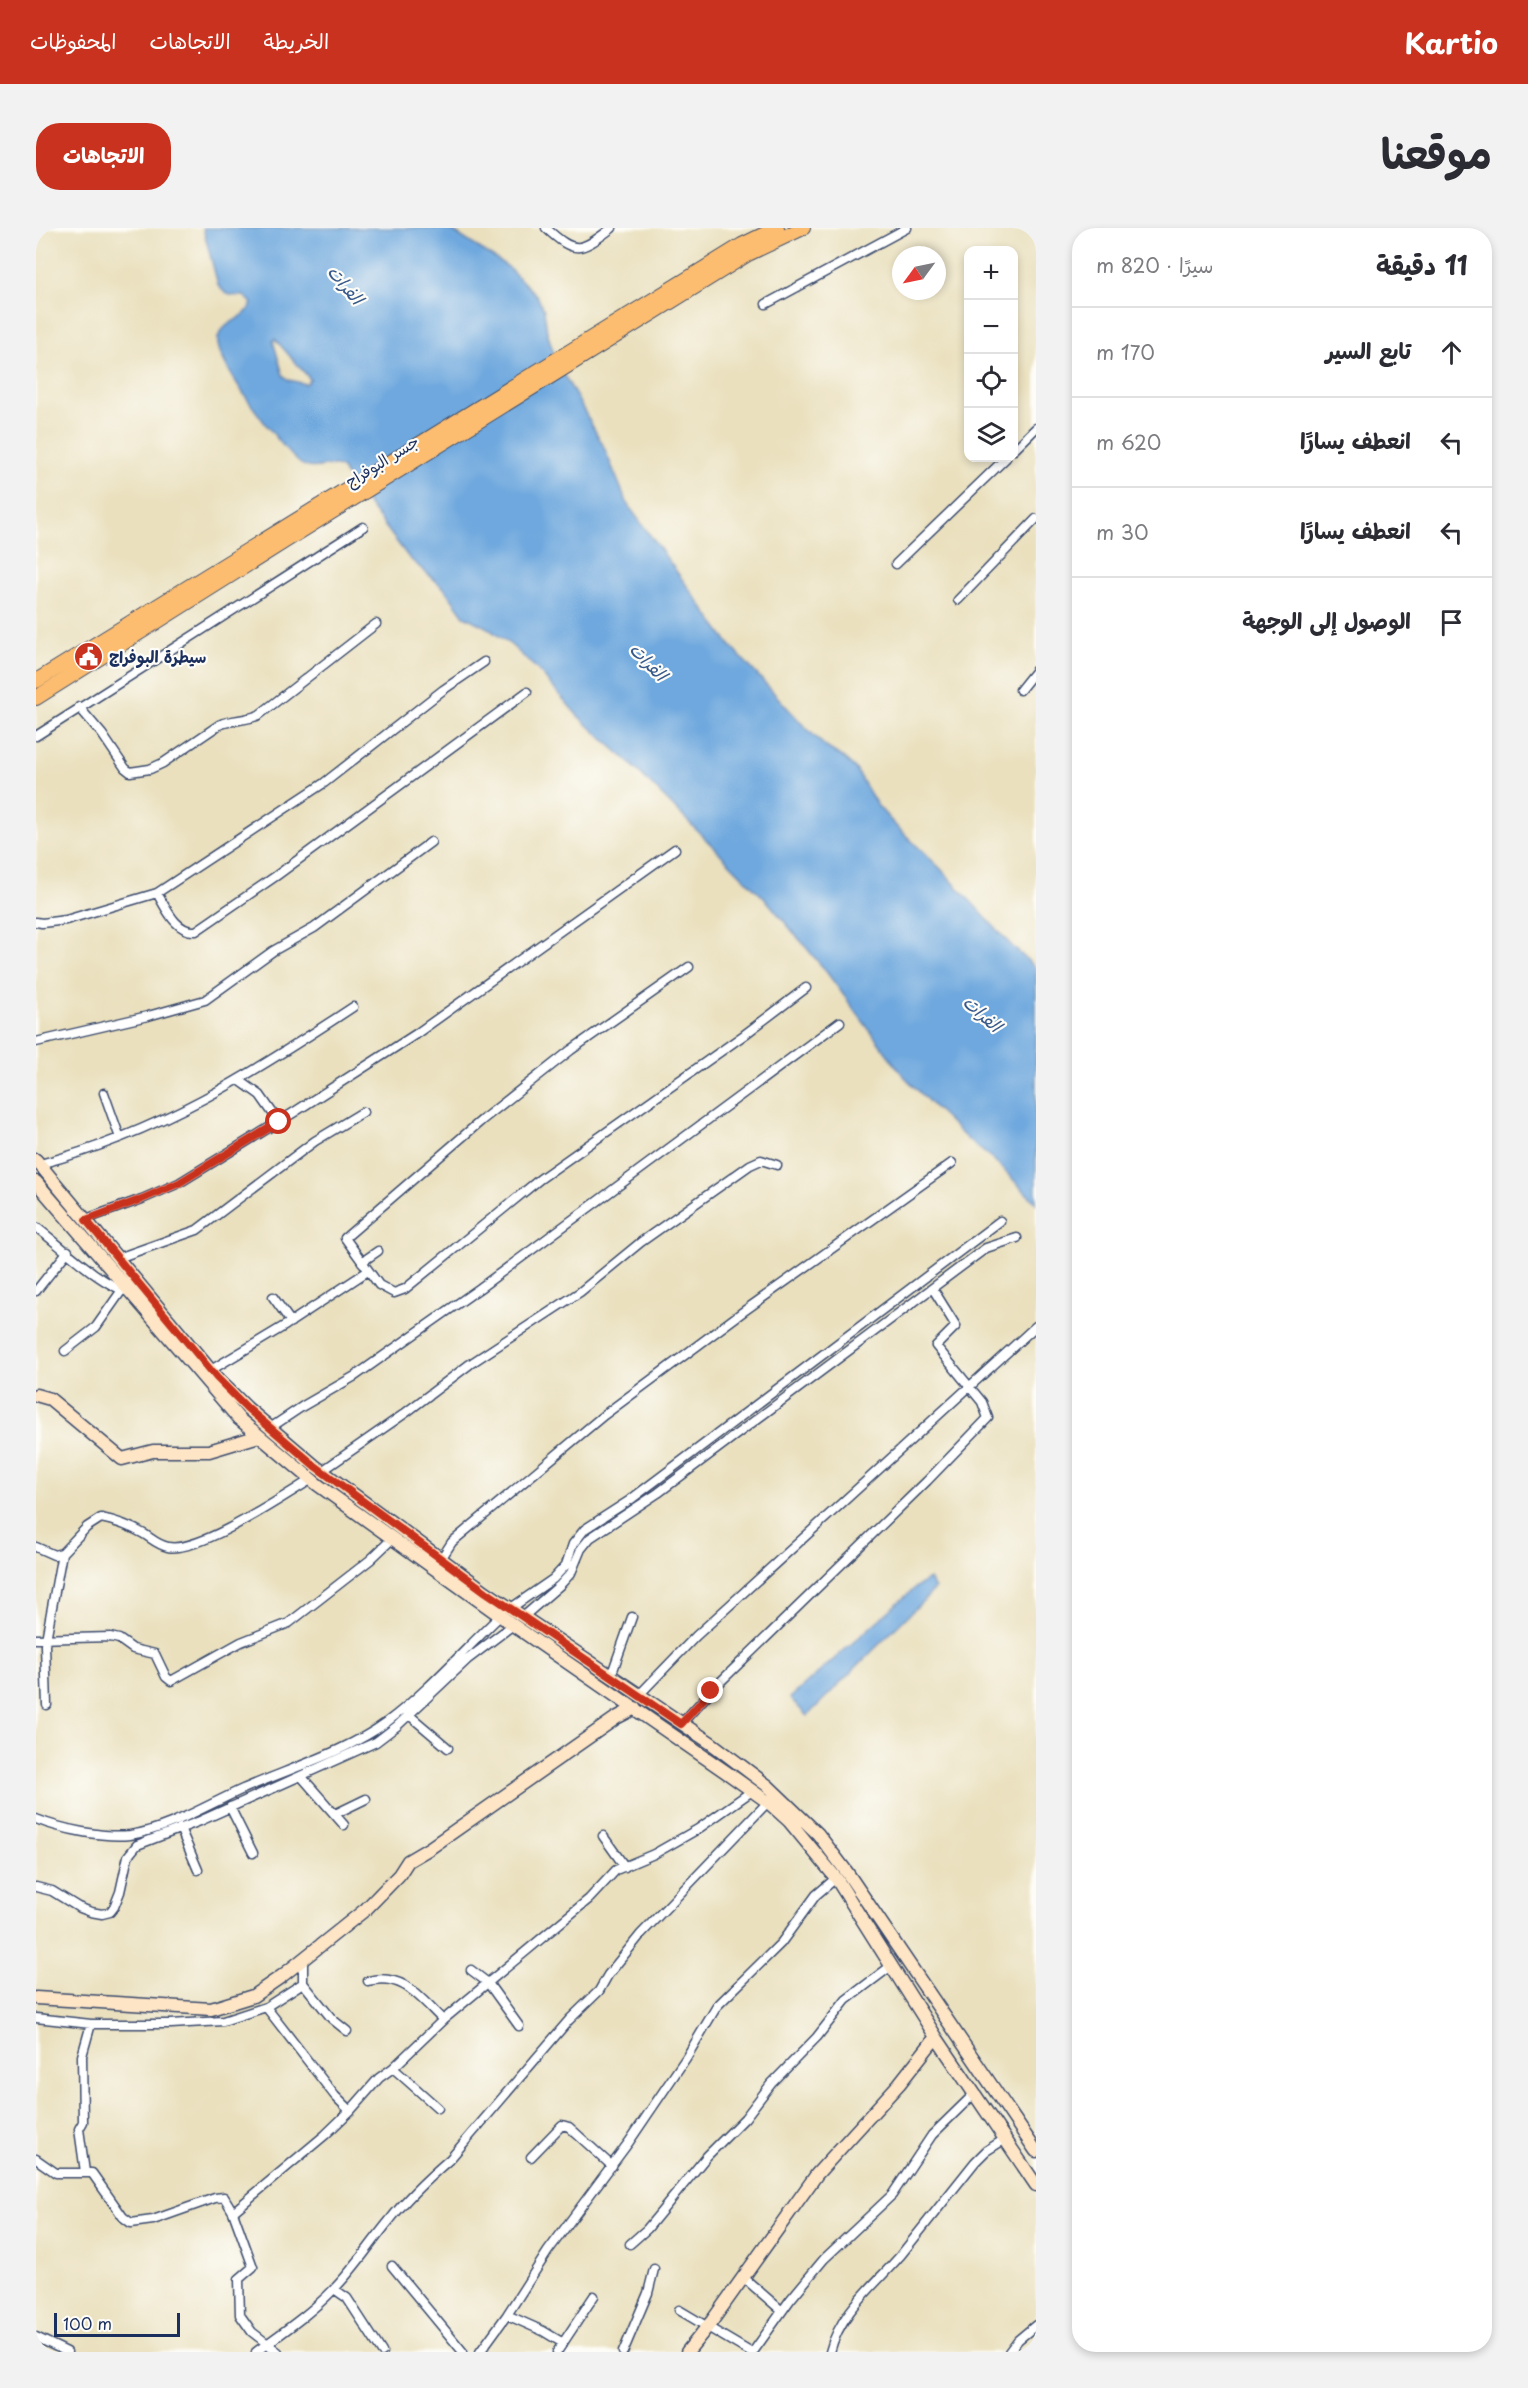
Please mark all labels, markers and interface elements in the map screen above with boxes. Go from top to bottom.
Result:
text: Kartio [1404,21,1498,64]
text: المحفوظات [30,24,116,56]
text: الاتجاهات [149,24,231,56]
text: الخريطة [264,24,329,56]
text: موقعنا [1381,120,1492,183]
button: الاتجاهات [36,123,171,190]
text: 11 دقيقة [1376,245,1468,284]
north arrow [892,246,946,300]
map controls [964,246,1018,462]
button: + [964,246,1018,300]
text: سيرًا · 820 m [1096,250,1214,280]
water label: الفرات [322,258,372,312]
button: − [964,300,1018,354]
text: تابع السير [1326,333,1411,366]
icon: ahead [1435,336,1468,369]
text: 170 m [1096,337,1155,367]
button: locate [964,354,1018,408]
button: layers [964,408,1018,462]
text: انعطف يسارًا [1300,423,1411,456]
icon: left [1435,426,1468,459]
text: 620 m [1096,427,1161,457]
street label: جسر البوفراج [340,428,423,492]
text: انعطف يسارًا [1300,513,1411,546]
icon: left [1435,516,1468,549]
text: 30 m [1096,517,1149,547]
text: الوصول إلى الوجهة [1242,603,1411,636]
icon: arrive [1435,606,1468,639]
water label: الفرات [624,636,676,688]
public building icon: سيطرة البوفراج [72,641,104,673]
place label: سيطرة البوفراج [109,644,206,668]
water label: الفرات [958,988,1010,1039]
route start [265,1108,291,1134]
route end [697,1677,723,1703]
scale bar [54,2310,180,2338]
text: 100 m [63,2311,112,2335]

